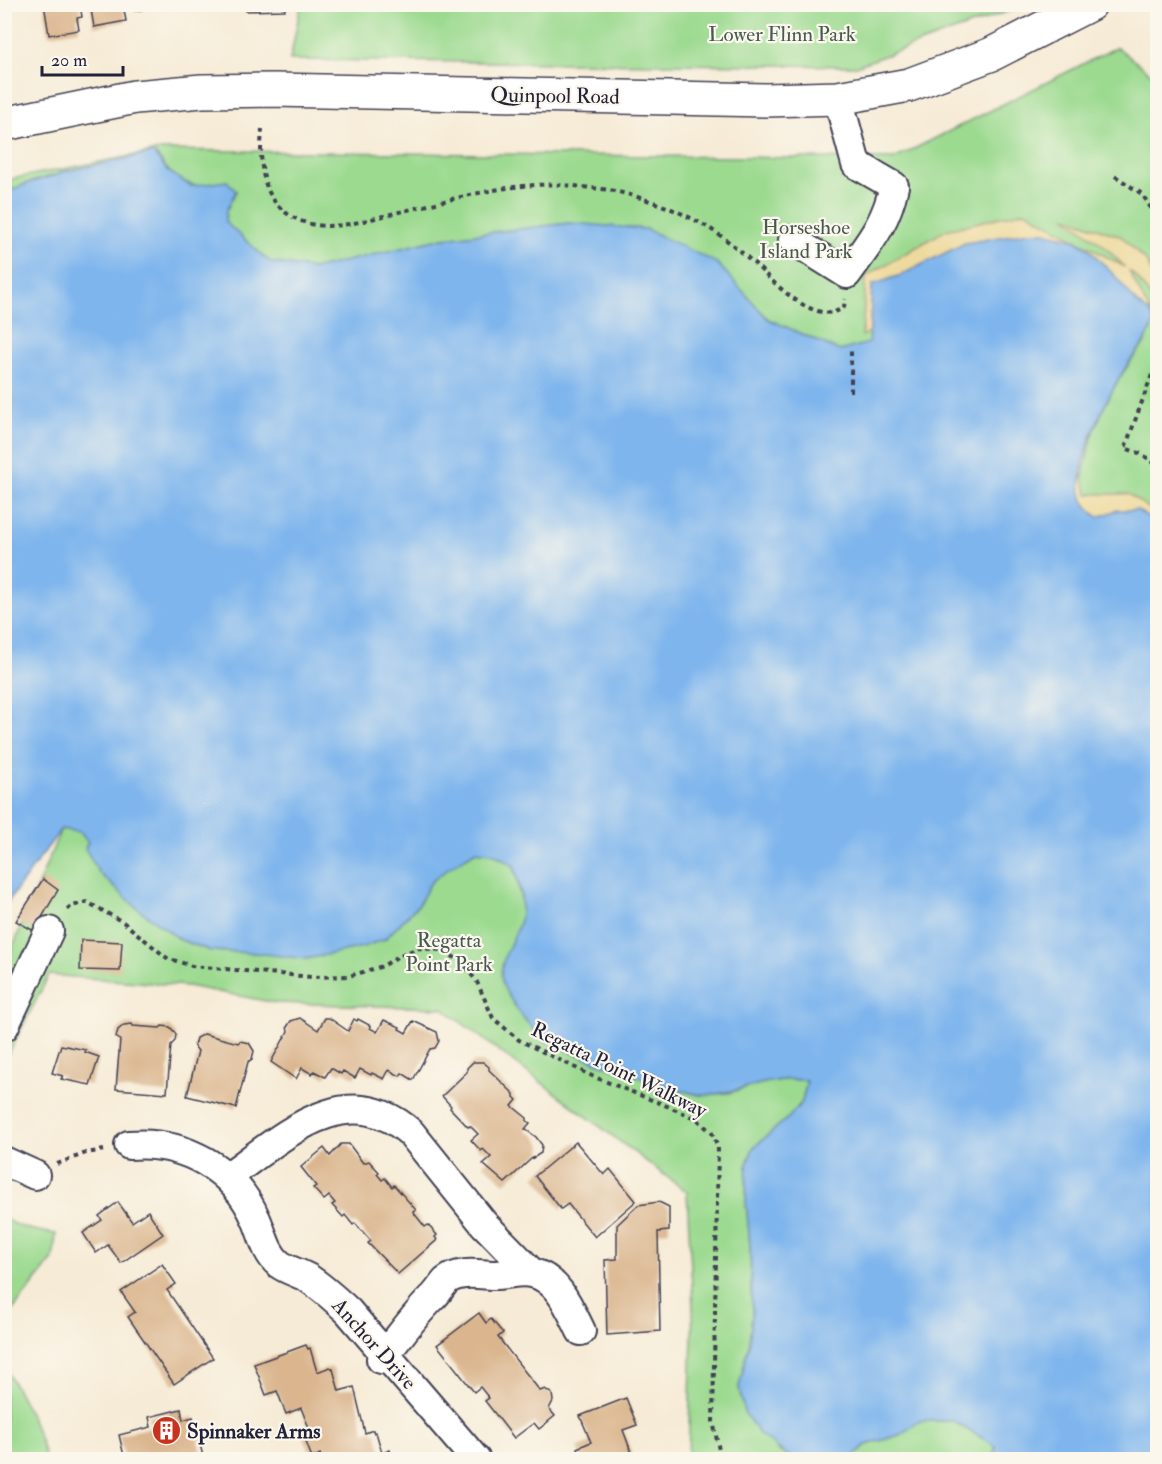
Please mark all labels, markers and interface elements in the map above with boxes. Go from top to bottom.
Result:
park label: Lower Flinn Park [708,21,856,48]
scale bar [42,39,123,77]
text: 20 m [51,49,87,72]
street label: Quinpool Road [490,81,621,111]
park label: Horseshoe Island Park [759,214,853,265]
park label: Regatta Point Park [405,927,493,978]
street label: Regatta Point Walkway [527,1016,712,1125]
street label: Anchor Drive [325,1292,422,1396]
building icon: Spinnaker Arms [150,1415,182,1447]
place label: Spinnaker Arms [187,1418,321,1445]

